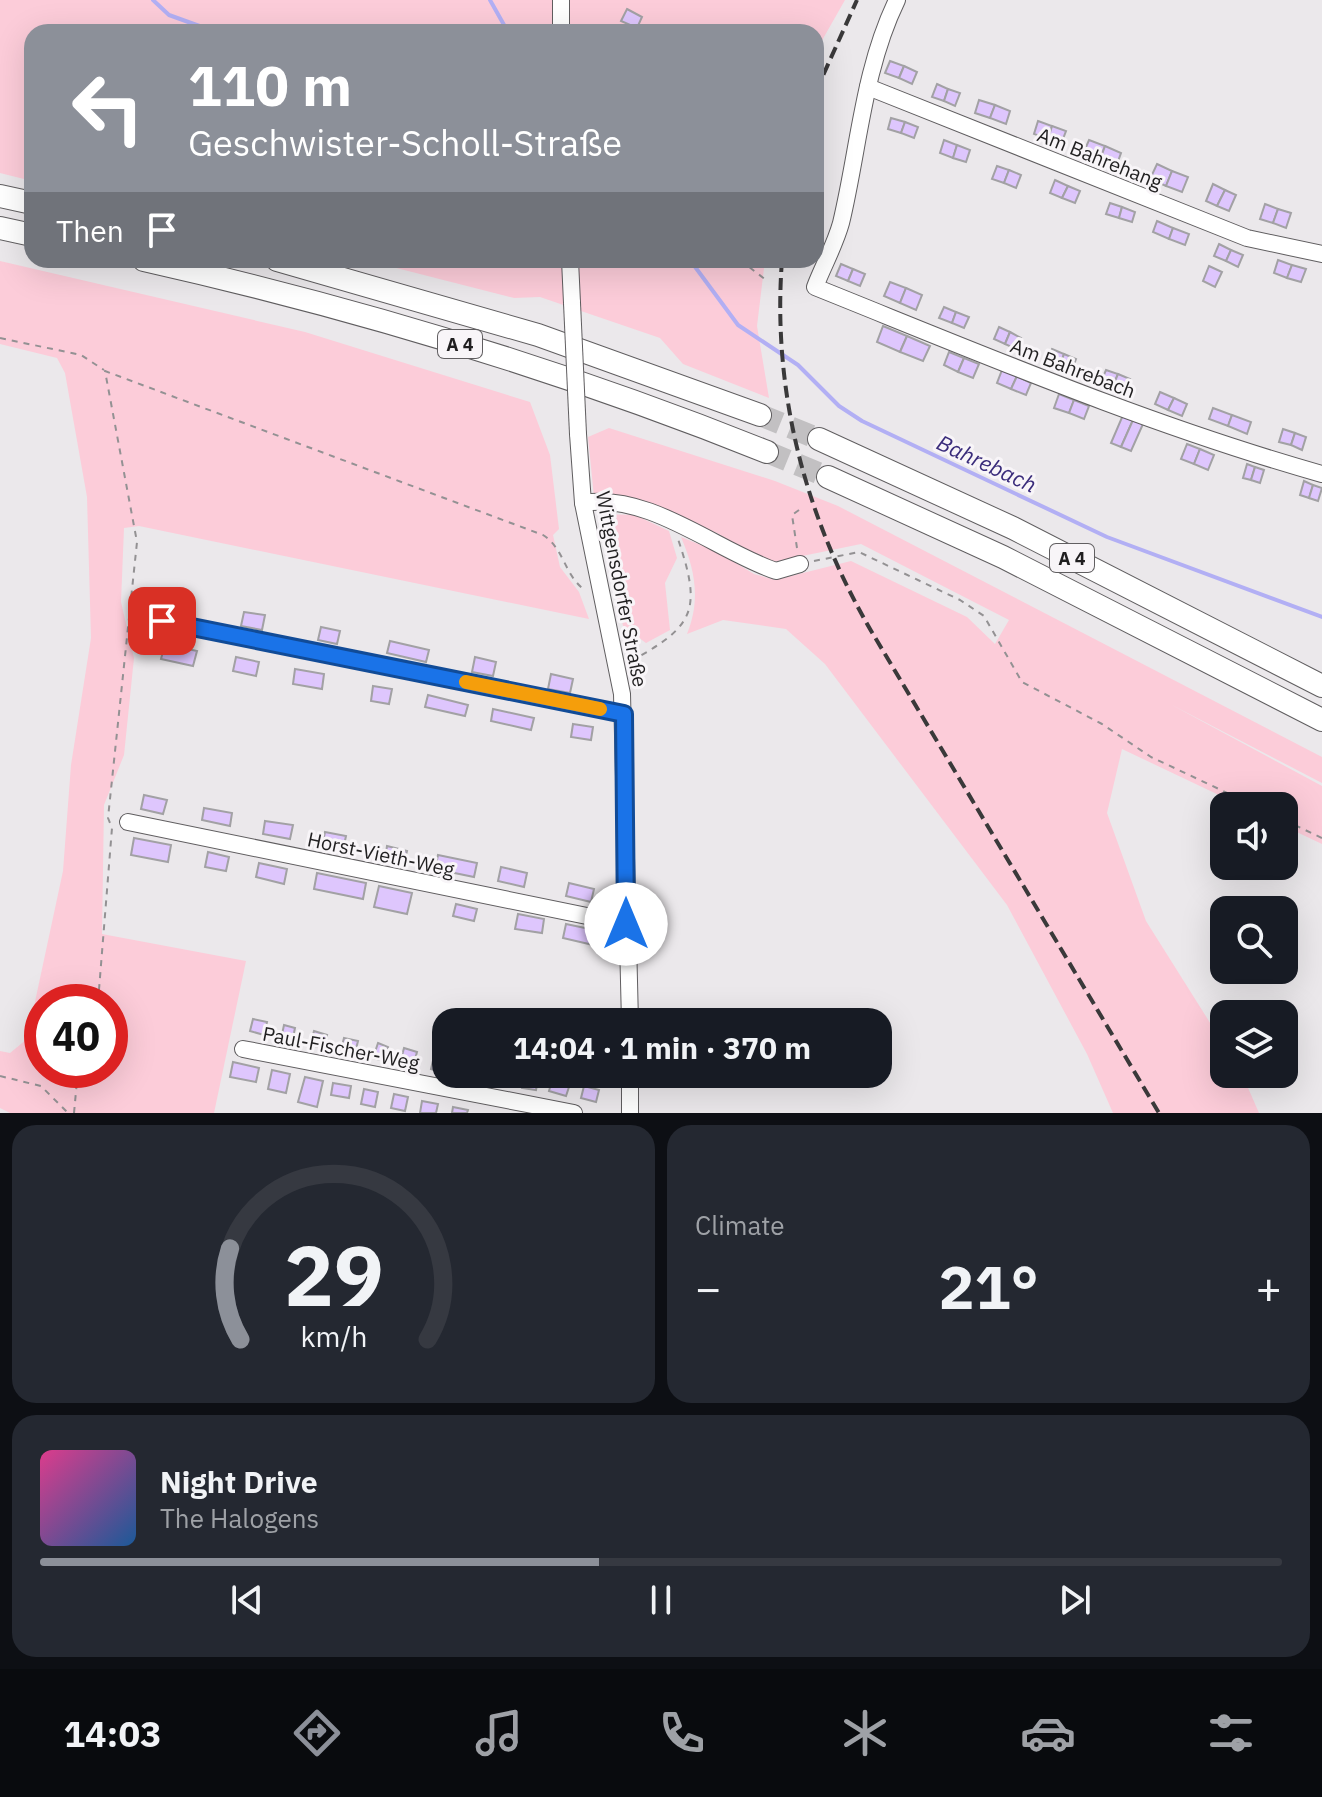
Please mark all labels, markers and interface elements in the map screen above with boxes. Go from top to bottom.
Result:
text: 110 m [188,49,352,121]
icon: left [56,56,160,160]
text: Geschwister-Scholl-Straße [188,119,622,166]
street label: Am Bahrehang [1034,121,1167,195]
icon: arrive [140,208,184,252]
text: Then [56,211,124,250]
road number: A 4 [438,330,482,358]
street label: Am Bahrebach [1007,332,1139,404]
water label: Bahrebach [933,427,1041,499]
street label: Wittgensdorfer Straße [590,489,654,689]
road number: A 4 [1050,544,1094,572]
pin [128,587,196,655]
icon: arrive [140,599,184,643]
map controls [1210,792,1298,1088]
button: sound [1210,792,1298,880]
street label: Horst-Vieth-Weg [305,825,457,883]
position arrow [584,882,668,966]
button: search [1210,896,1298,984]
speed limit sign: 40 [24,984,128,1088]
button: layers [1210,1000,1298,1088]
street label: Paul-Fischer-Weg [260,1020,422,1077]
text: 14:04 · 1 min · 370 m [513,1028,811,1067]
text: Climate [695,1208,785,1242]
text: 29 [284,1221,383,1329]
text: 21° [938,1247,1039,1326]
text: − [695,1259,721,1316]
text: + [1256,1259,1282,1316]
text: km/h [300,1318,367,1355]
text: Night Drive [160,1462,318,1501]
text: The Halogens [160,1501,319,1535]
icon: previous [225,1578,269,1622]
icon: pause [639,1578,683,1622]
icon: next [1053,1578,1097,1622]
icon: directions [289,1705,345,1761]
icon: music [471,1705,527,1761]
icon: phone [654,1705,710,1761]
icon: climate [837,1705,893,1761]
icon: car [1020,1705,1076,1761]
icon: filters [1203,1705,1259,1761]
text: 14:03 [63,1710,162,1757]

